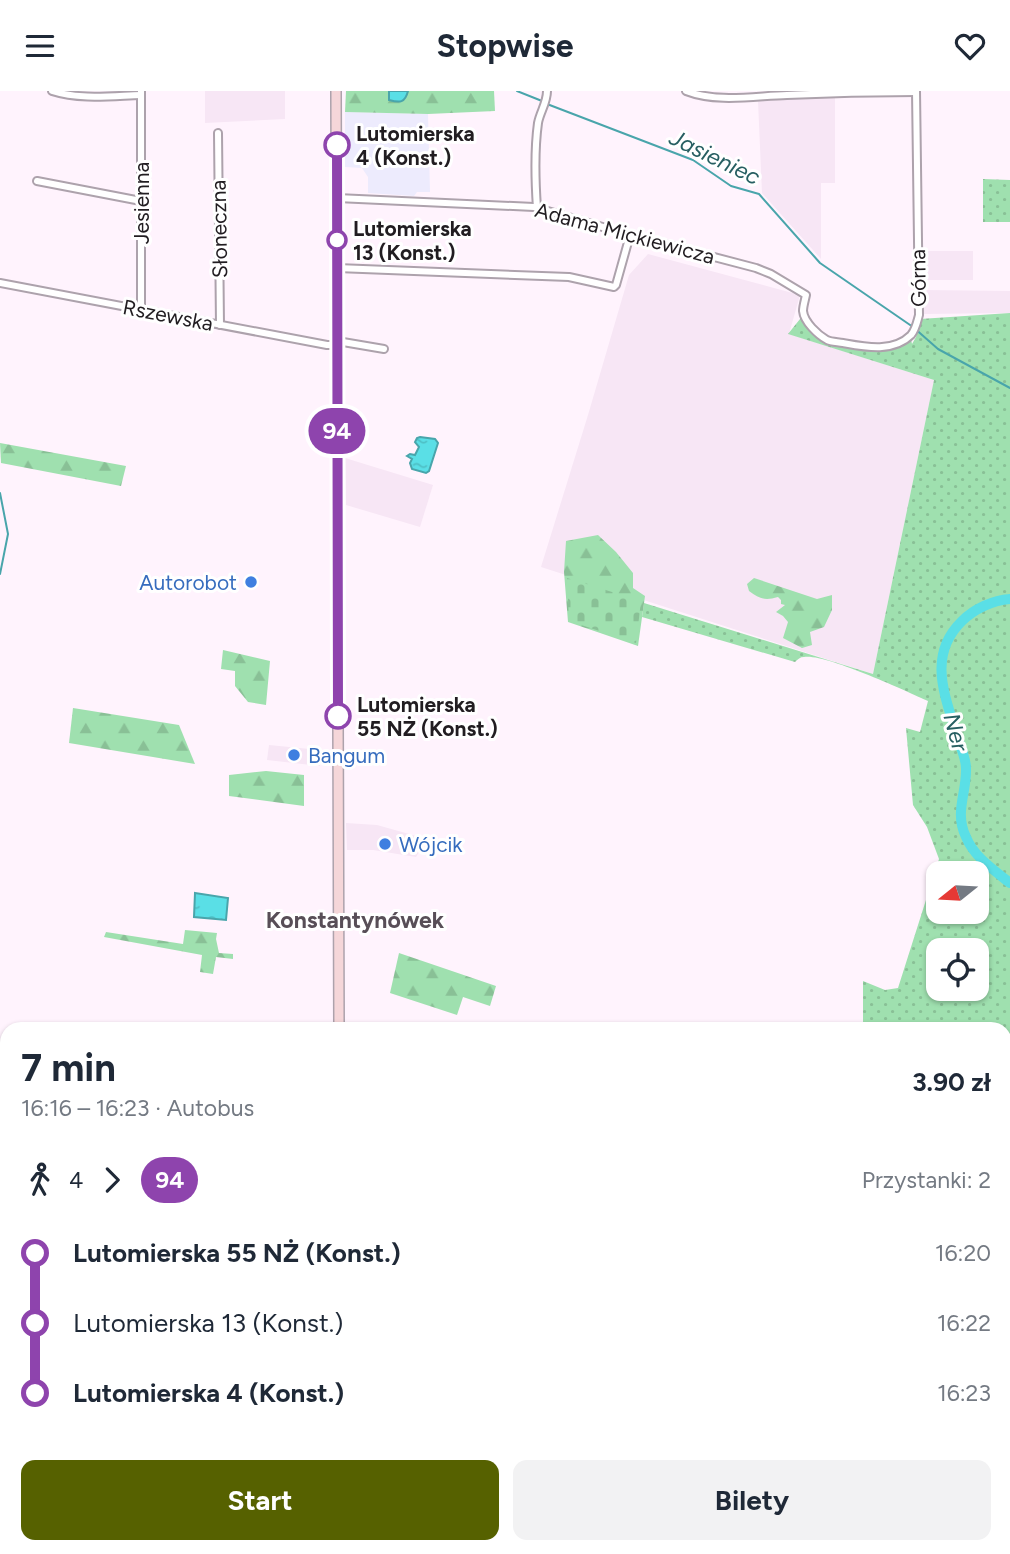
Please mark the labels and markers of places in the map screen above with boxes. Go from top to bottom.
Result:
place label: Lutomierska 4 (Konst.) [356,121,475,170]
marker: Lutomierska 4 (Konst.) [324,132,350,158]
place label: Lutomierska 13 (Konst.) [353,216,472,265]
marker: Lutomierska 13 (Konst.) [327,230,347,250]
place label: Autorobot [139,570,237,595]
marker: Autorobot [243,574,259,590]
place label: Lutomierska 55 NŻ (Konst.) [357,692,498,741]
marker: Lutomierska 55 NŻ (Konst.) [325,703,351,729]
place label: Bangum [308,743,385,768]
marker: Bangum [286,747,302,763]
place label: Wójcik [399,832,463,857]
marker: Wójcik [377,836,393,852]

